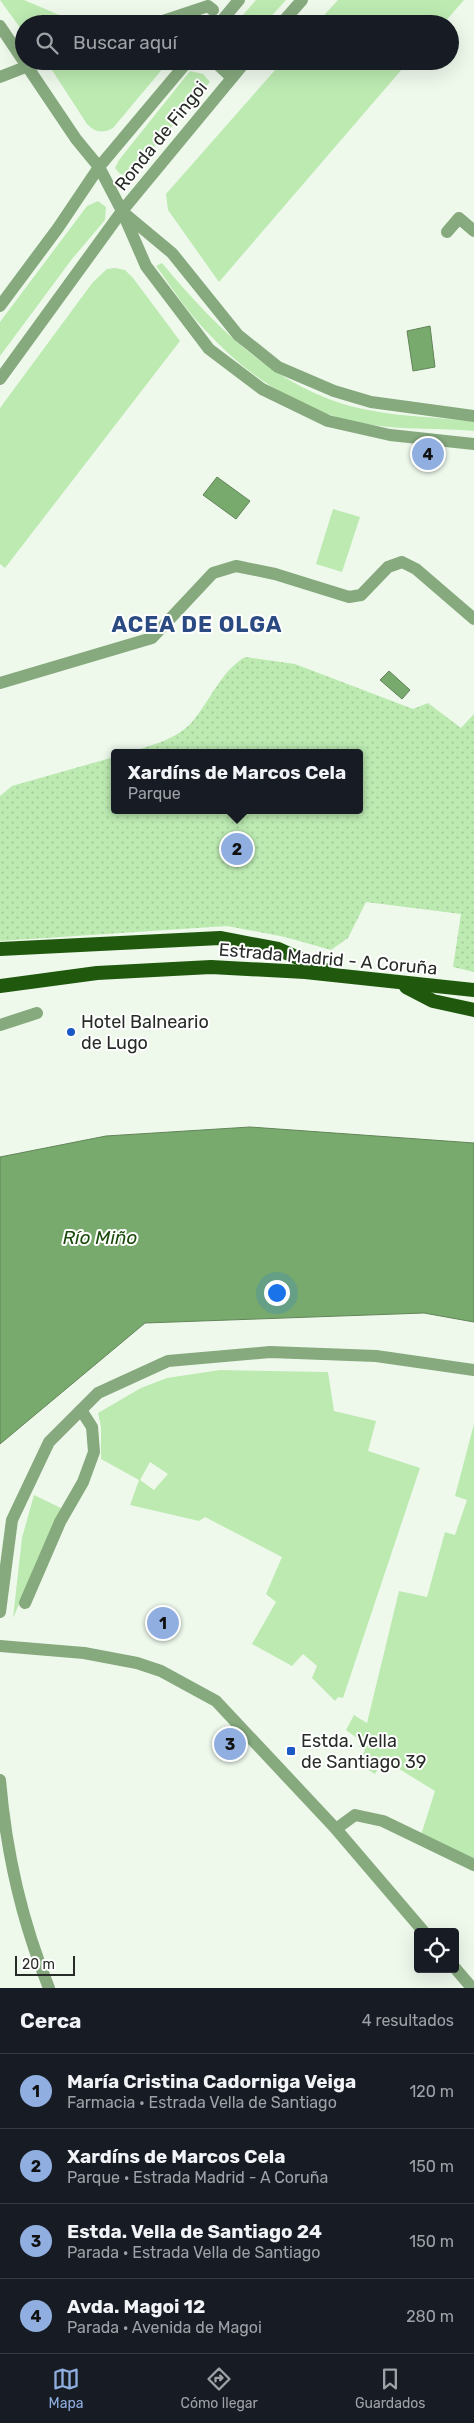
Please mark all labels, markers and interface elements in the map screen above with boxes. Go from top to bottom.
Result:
search box [15,15,459,70]
icon: search [33,29,61,57]
text: Buscar aquí [73,31,177,54]
street label: Ronda de Fingoi [110,77,212,195]
pin: 4 [412,435,444,473]
district label: ACEA DE OLGA [111,611,283,638]
popup [111,749,363,814]
text: Xardíns de Marcos Cela [128,761,346,784]
text: Parque [128,784,181,803]
pin: 2 [221,830,253,868]
street label: Estrada Madrid - A Coruña [218,938,438,980]
place label: Hotel Balneario de Lugo [81,1011,209,1054]
marker: Hotel Balneario de Lugo [65,1026,77,1038]
water label: Río Miño [63,1226,138,1249]
your location [264,1280,290,1306]
pin: 1 [147,1604,179,1642]
pin: 3 [214,1725,246,1763]
place label: Estda. Vella de Santiago 39 [301,1730,426,1773]
marker: Estda. Vella de Santiago 39 [285,1745,297,1757]
map controls [414,1928,459,1973]
button: locate [414,1928,459,1973]
scale bar [15,1953,75,1976]
text: 20 m [22,1956,55,1973]
text: Cerca [20,2008,81,2033]
text: 4 resultados [362,2011,454,2030]
text: María Cristina Cadorniga Veiga [67,2070,356,2093]
text: 1 [32,2082,40,2101]
text: 120 m [409,2082,454,2101]
text: Farmacia · Estrada Vella de Santiago [67,2093,337,2112]
text: Xardíns de Marcos Cela [67,2145,285,2168]
text: 2 [31,2157,41,2176]
text: 150 m [409,2157,454,2176]
text: Parque · Estrada Madrid - A Coruña [67,2168,328,2187]
text: Estda. Vella de Santiago 24 [67,2220,322,2243]
text: 3 [31,2232,41,2251]
text: 150 m [409,2232,454,2251]
text: Parada · Estrada Vella de Santiago [67,2243,321,2262]
text: Avda. Magoi 12 [67,2295,205,2318]
text: 4 [31,2307,41,2326]
text: 280 m [406,2307,454,2326]
text: Parada · Avenida de Magoi [67,2318,262,2337]
tab: Mapa [49,2365,83,2412]
tab: Cómo llegar [181,2365,258,2412]
tab: Guardados [355,2365,425,2412]

